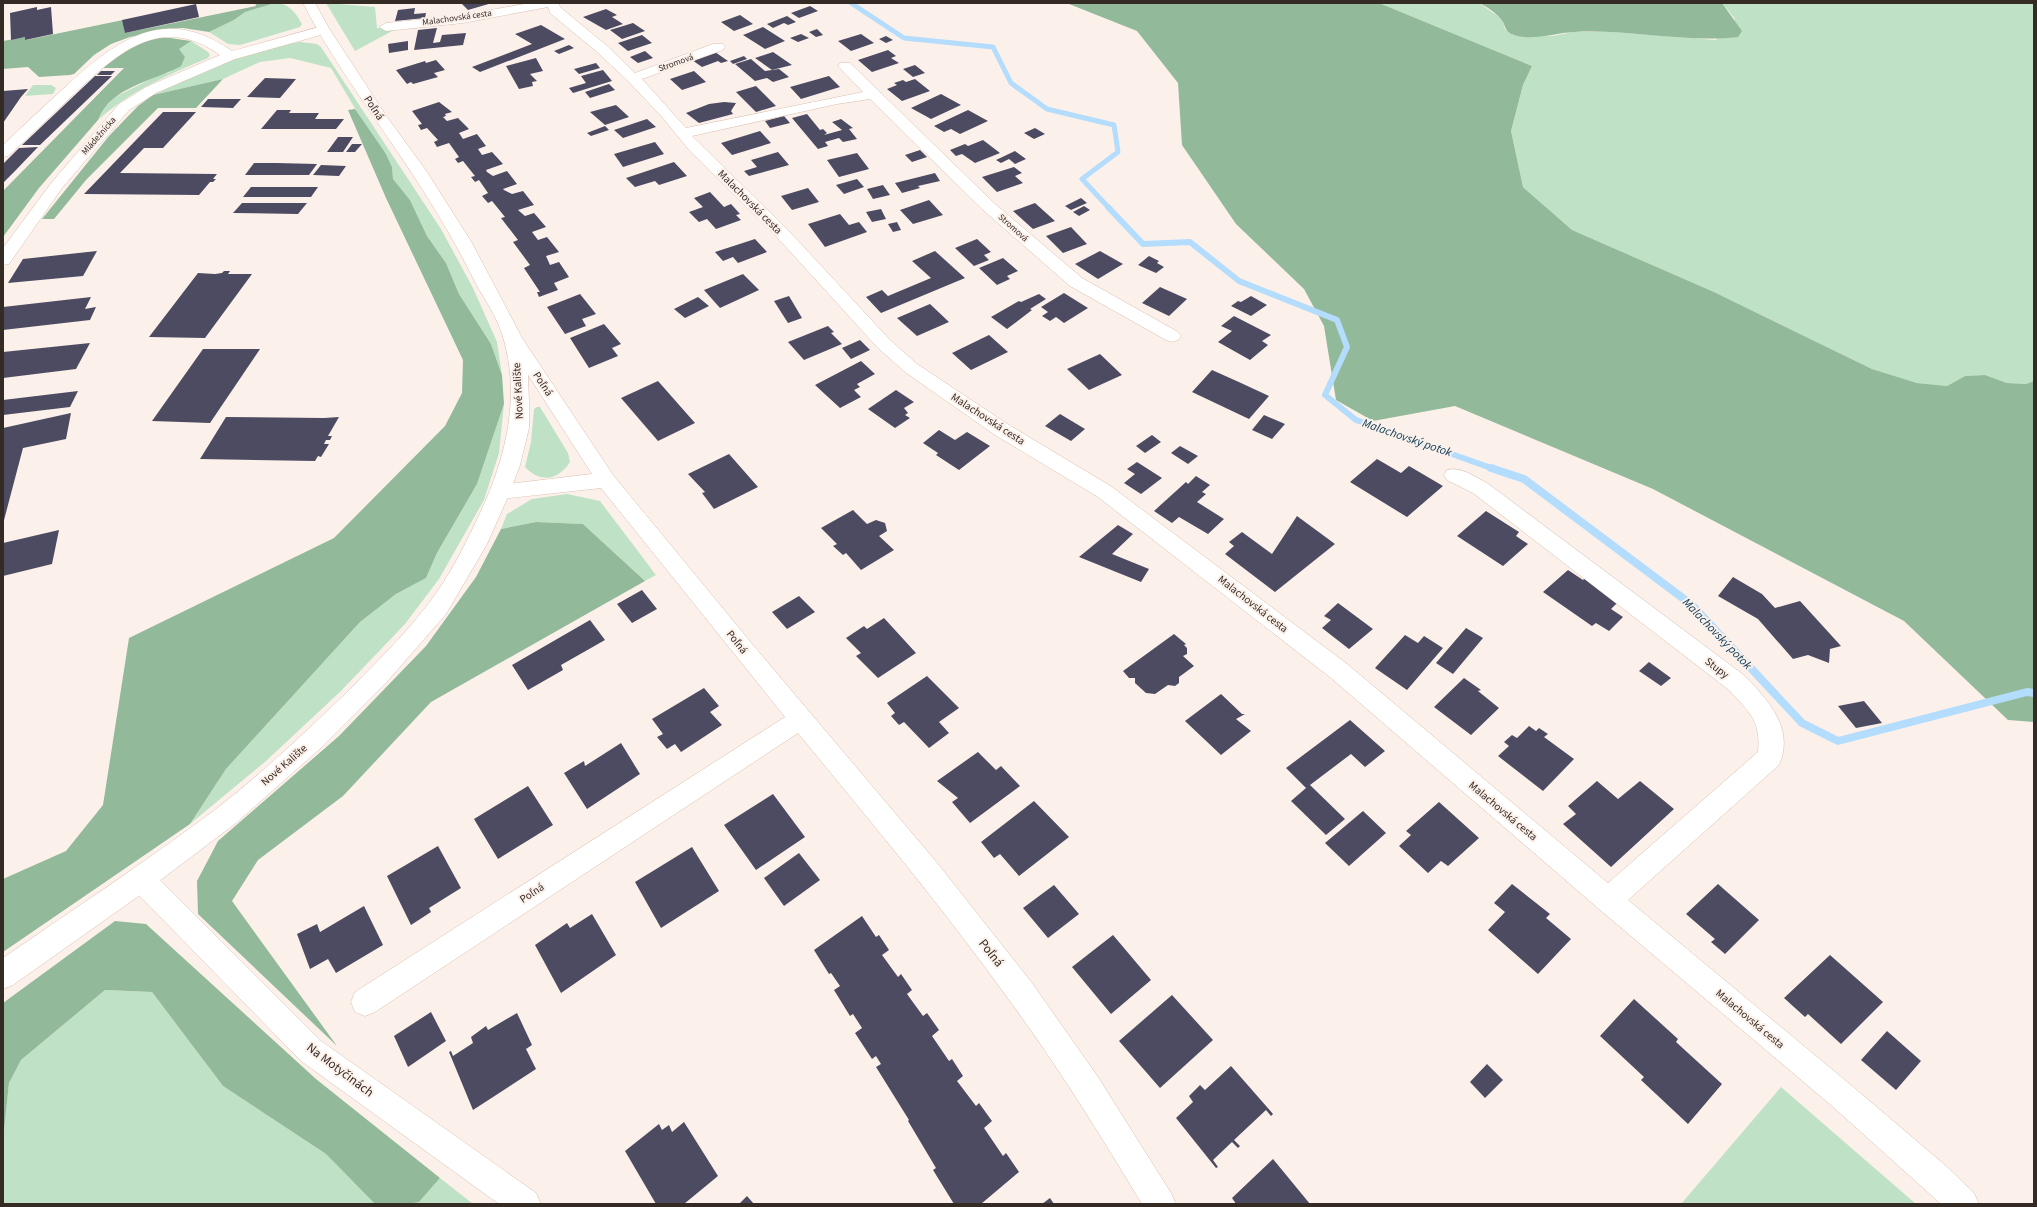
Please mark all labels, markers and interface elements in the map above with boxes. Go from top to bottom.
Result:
street label: Malachovská cesta [422,7,492,29]
street label: Stromová [657,51,695,75]
street label: Poľná [361,93,387,123]
street label: Mládežnícka [79,114,119,158]
street label: Malachovská cesta [715,167,785,237]
street label: Stromová [995,211,1031,245]
street label: Nové Kalište [509,362,527,420]
street label: Poľná [530,369,556,399]
street label: Malachovská cesta [948,389,1028,449]
water label: Malachovský potok [1360,415,1454,461]
street label: Malachovská cesta [1215,572,1291,636]
water label: Malachovský potok [1678,594,1756,674]
street label: Poľná [723,627,751,657]
street label: Stupy [1702,654,1732,682]
street label: Nové Kalište [258,740,311,789]
street label: Malachovská cesta [1466,778,1540,844]
street label: Poľná [517,880,547,906]
street label: Poľná [974,935,1008,971]
street label: Malachovská cesta [1713,986,1787,1052]
street label: Na Motyčinách [303,1039,377,1101]

